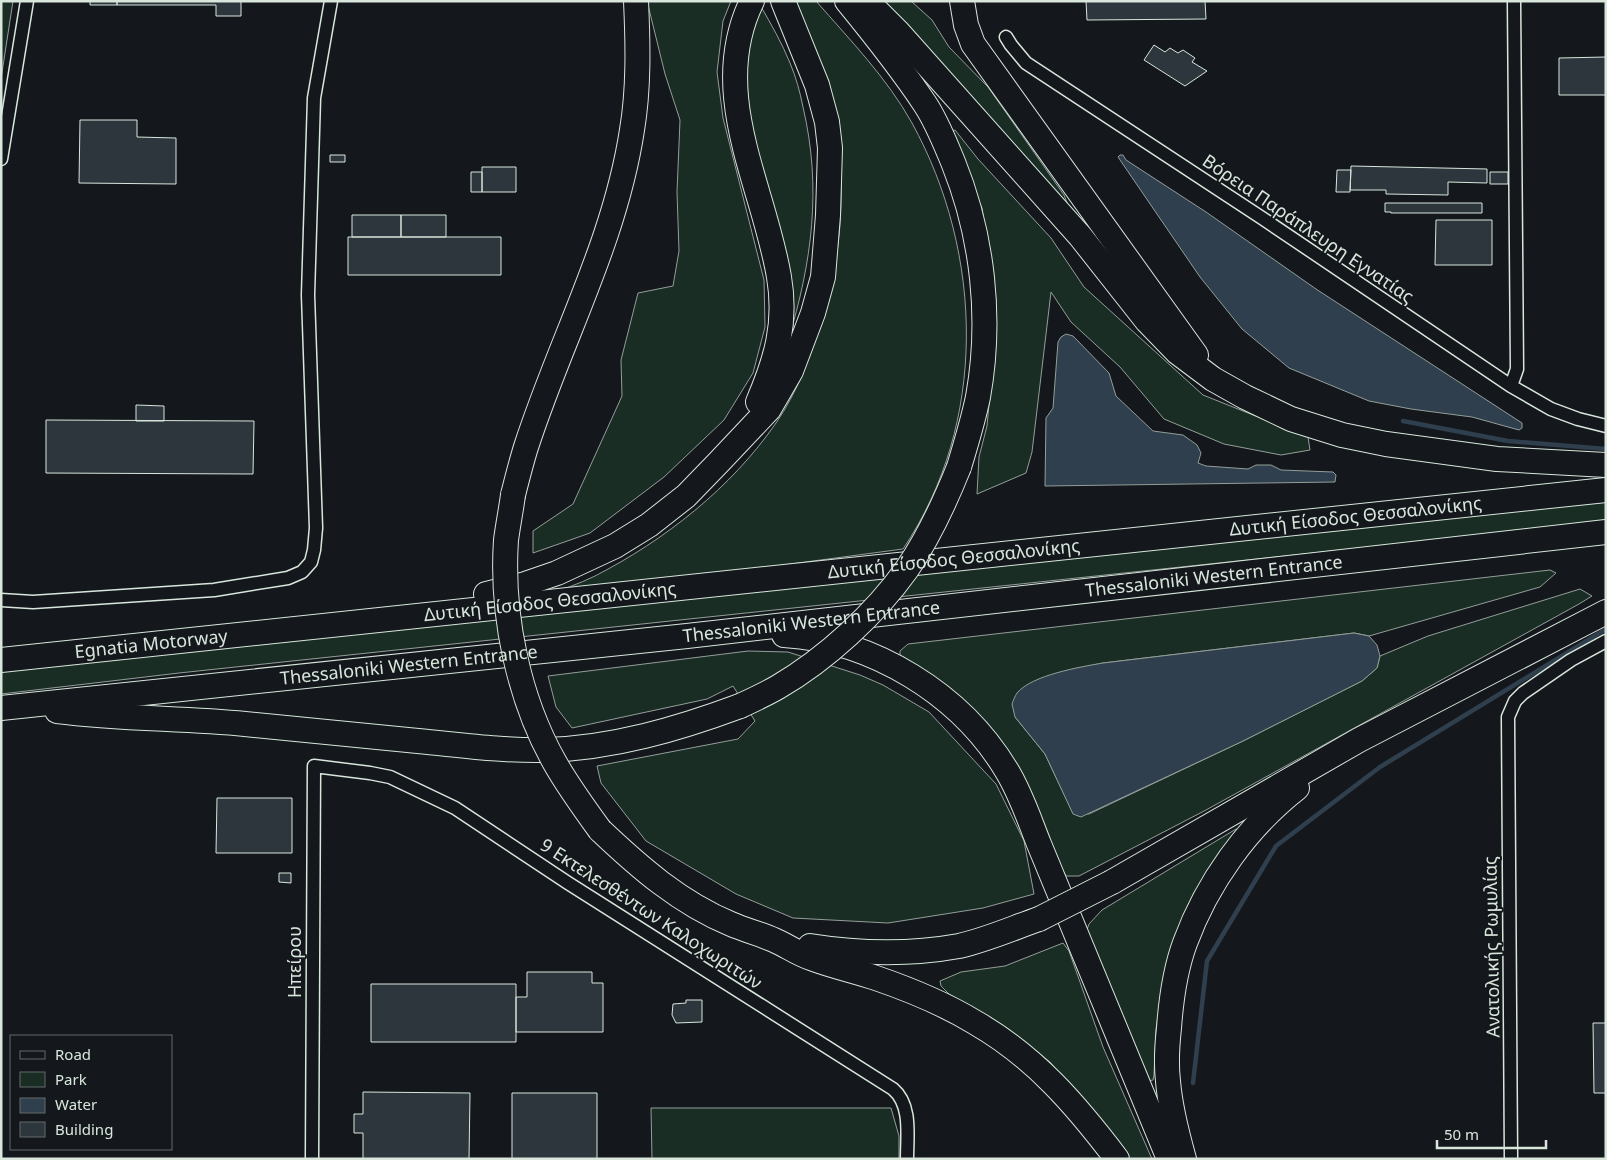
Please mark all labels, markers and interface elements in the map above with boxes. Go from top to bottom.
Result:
street label: Βόρεια Παράπλευρη Εγνατίας [1198,148,1419,308]
street label: Δυτική Είσοδος Θεσσαλονίκης [1228,490,1483,541]
street label: Δυτική Είσοδος Θεσσαλονίκης [826,533,1081,583]
street label: Thessaloniki Western Entrance [1084,549,1344,602]
street label: Δυτική Είσοδος Θεσσαλονίκης [422,576,677,626]
street label: Thessaloniki Western Entrance [681,594,941,647]
street label: Egnatia Motorway [73,623,230,663]
street label: Thessaloniki Western Entrance [279,639,539,690]
street label: 9 Εκτελεσθέντων Καλοχωριτών [536,832,767,994]
street label: Ανατολικής Ρωμυλίας [1477,856,1505,1038]
street label: Ηπείρου [282,926,306,998]
legend [10,1035,172,1150]
text: Road [55,1044,91,1064]
text: Park [55,1069,87,1089]
text: Water [55,1094,97,1114]
scale bar [1437,1118,1546,1150]
text: Building [55,1119,113,1139]
text: 50 m [1444,1124,1479,1144]

